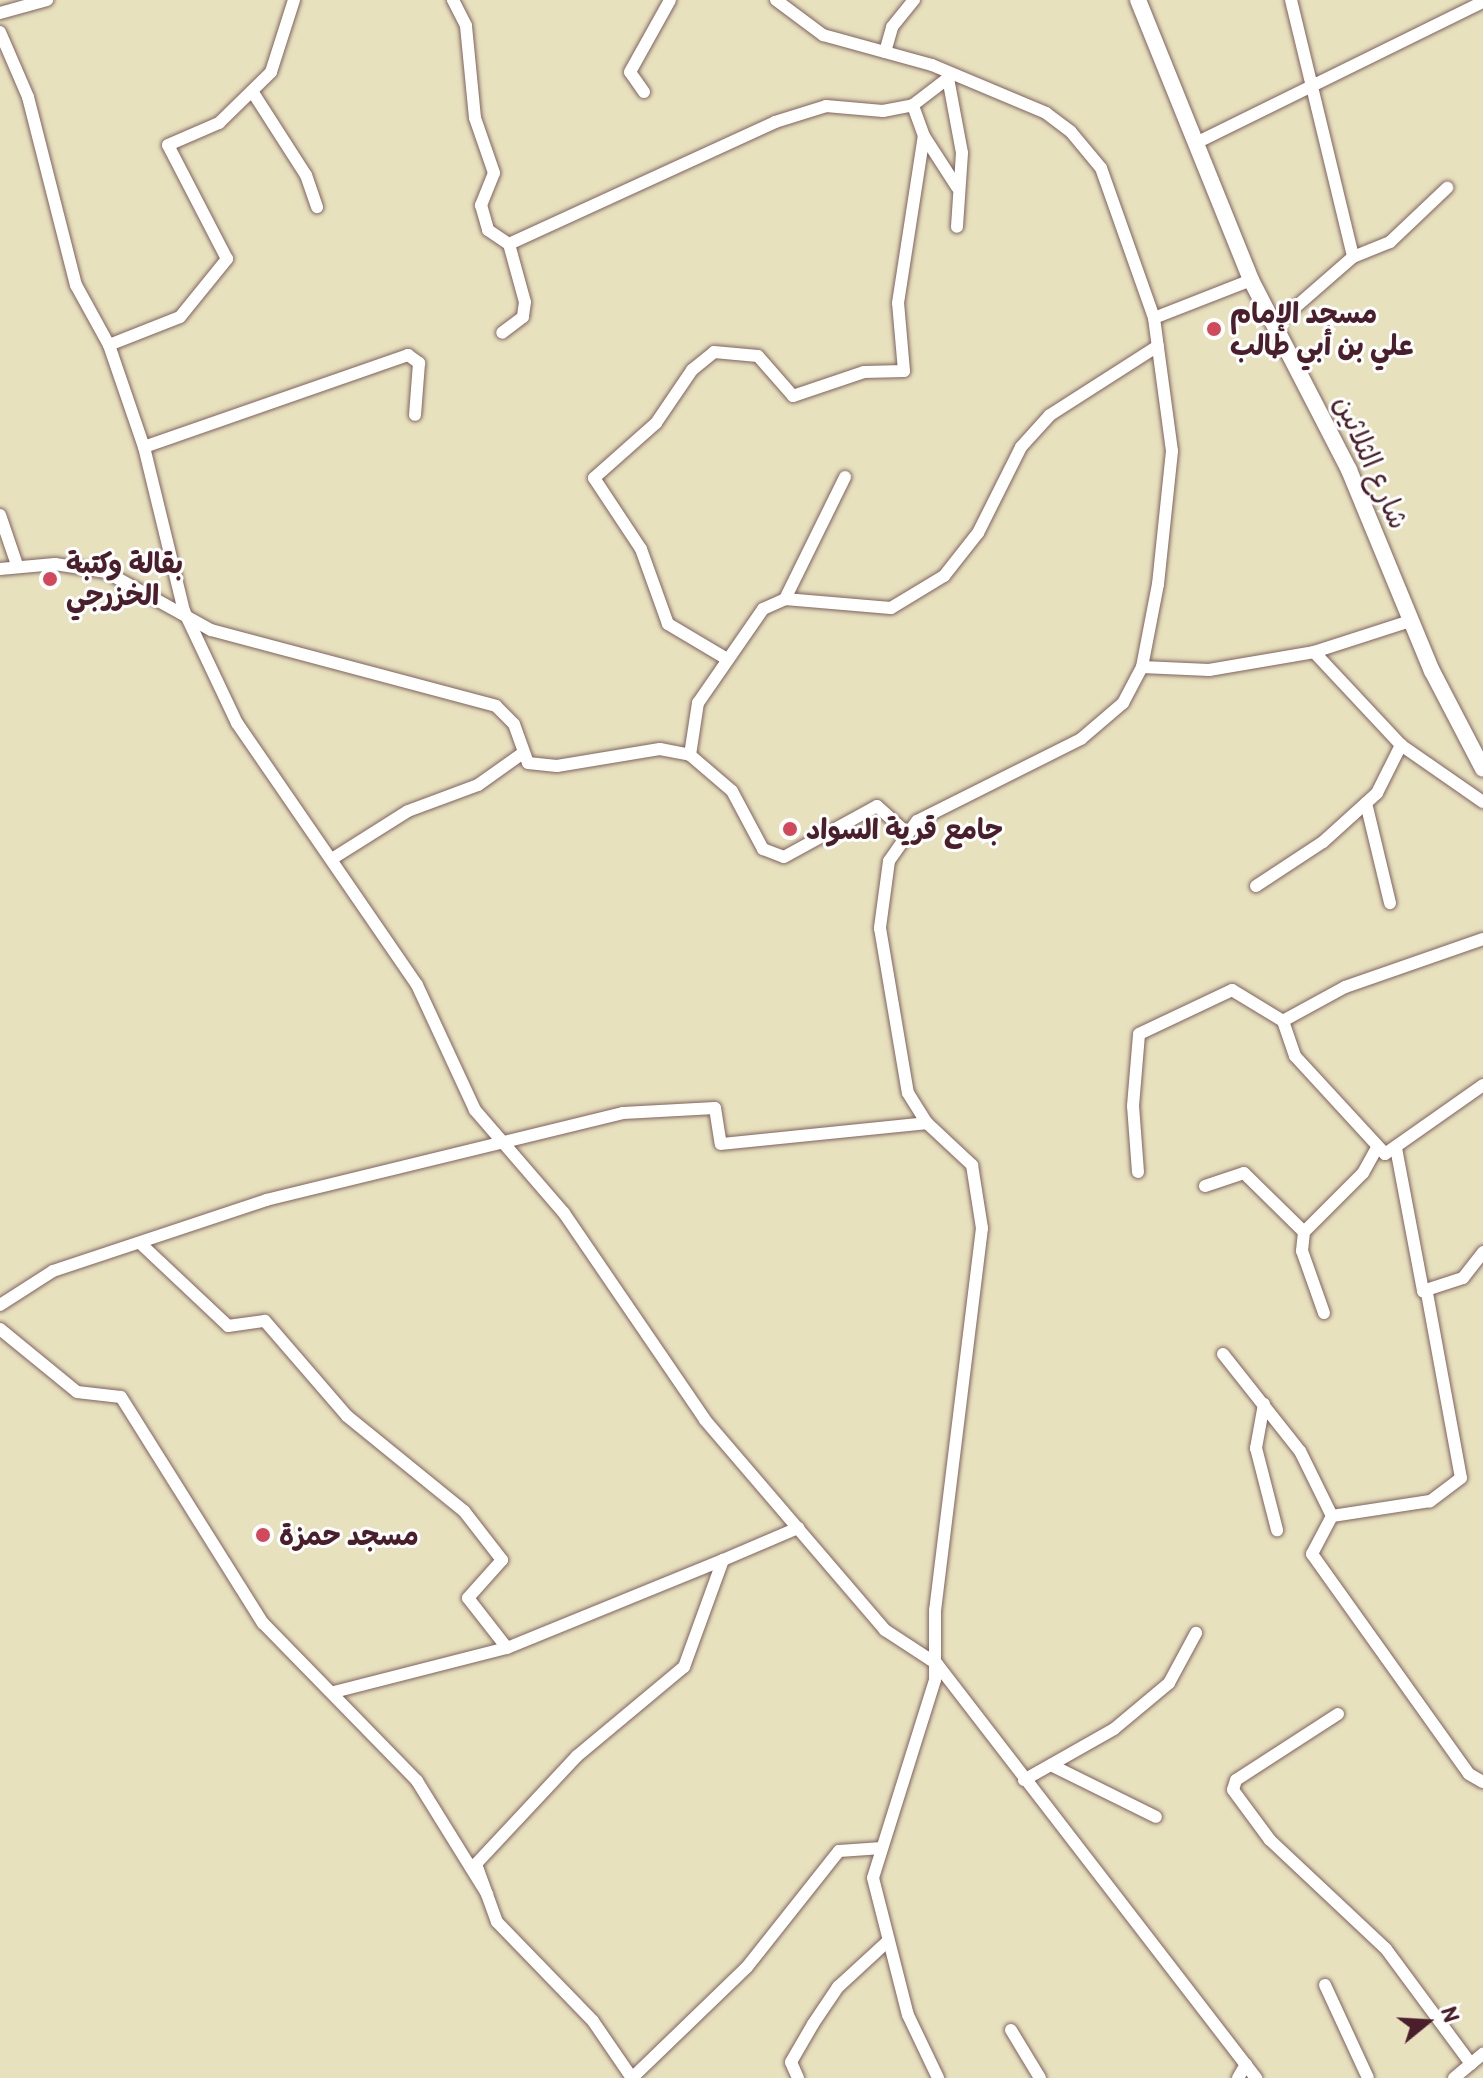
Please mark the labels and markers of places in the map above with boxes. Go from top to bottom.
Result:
place label: مسجد الإمام علي بن أبي طالب [1230,296,1413,362]
marker: مسجد الإمام علي بن أبي طالب [1205,320,1223,338]
place label: بقالة وكتبة الخزرجي [66,546,183,612]
marker: بقالة وكتبة الخزرجي [41,570,59,588]
place label: جامع قرية السواد [806,812,1003,846]
marker: جامع قرية السواد [781,820,799,838]
place label: مسجد حمزة [279,1518,419,1552]
marker: مسجد حمزة [254,1526,272,1544]

